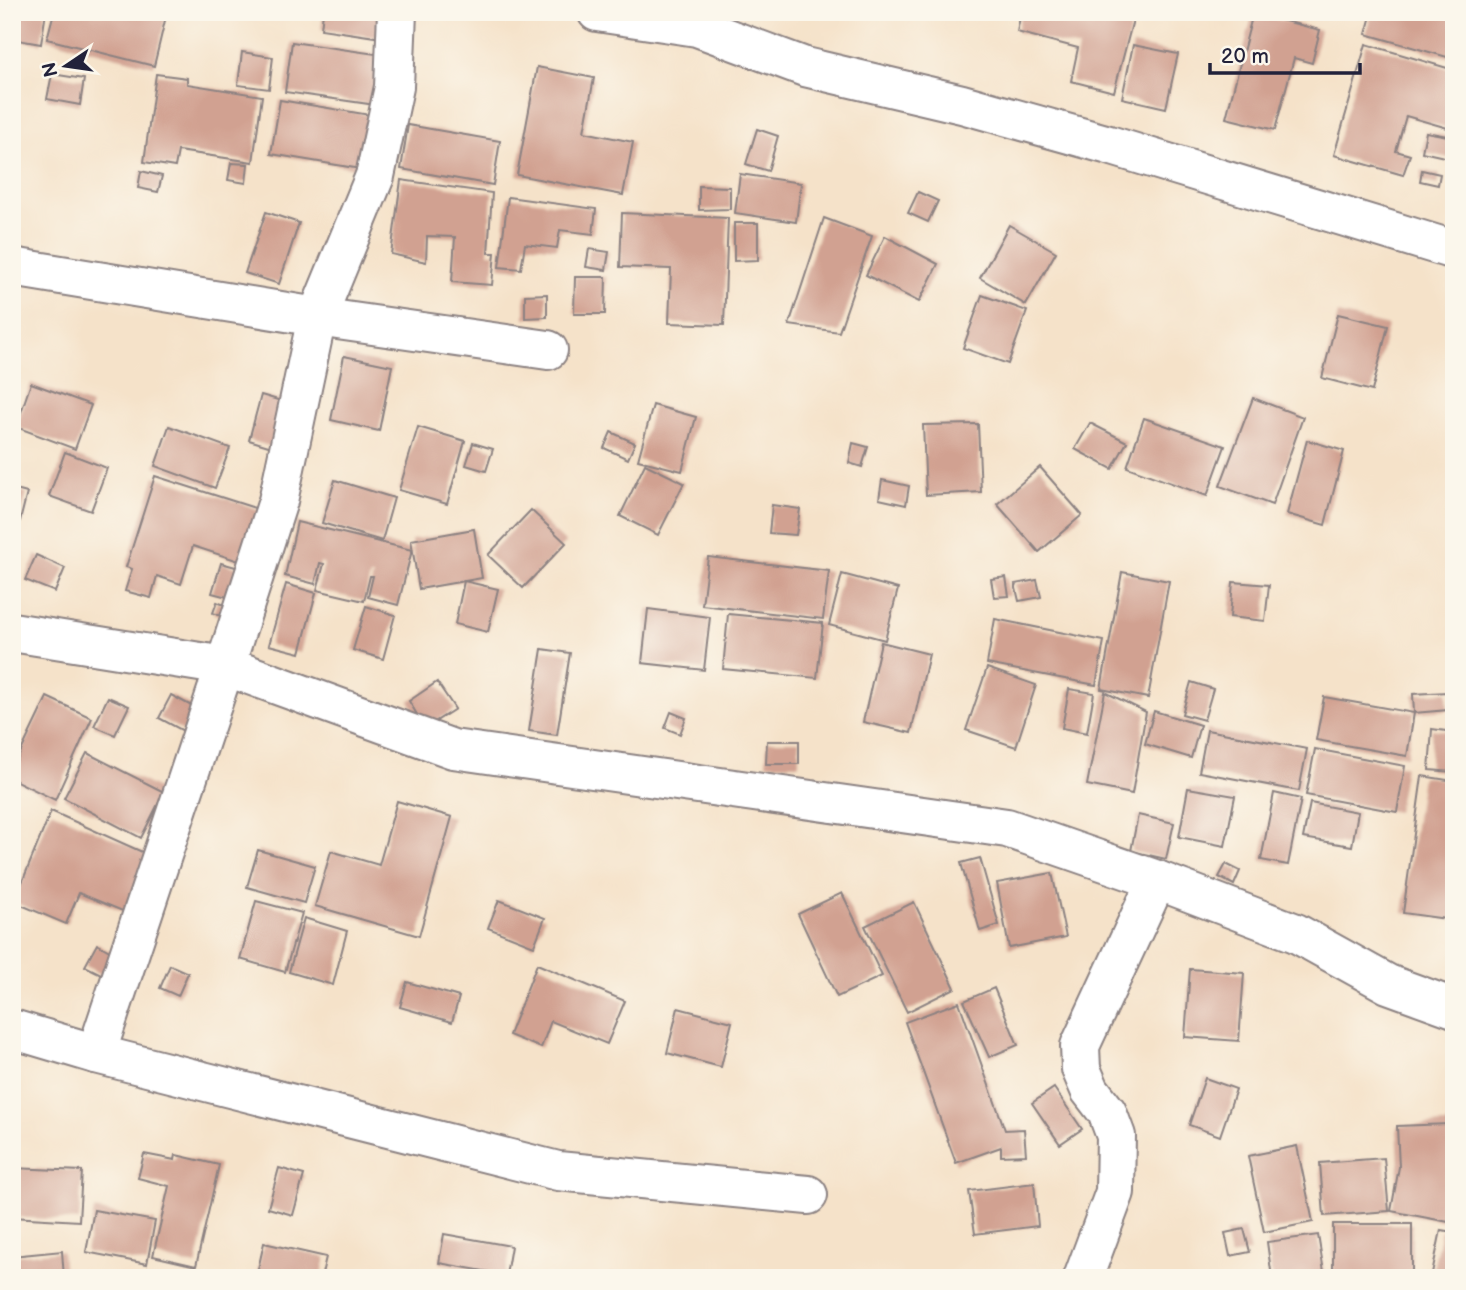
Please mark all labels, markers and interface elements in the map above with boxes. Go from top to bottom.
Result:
north arrow [32,32,102,102]
scale bar [1210,32,1361,76]
text: 20 m [1221,44,1269,69]
text: N [38,60,64,79]

